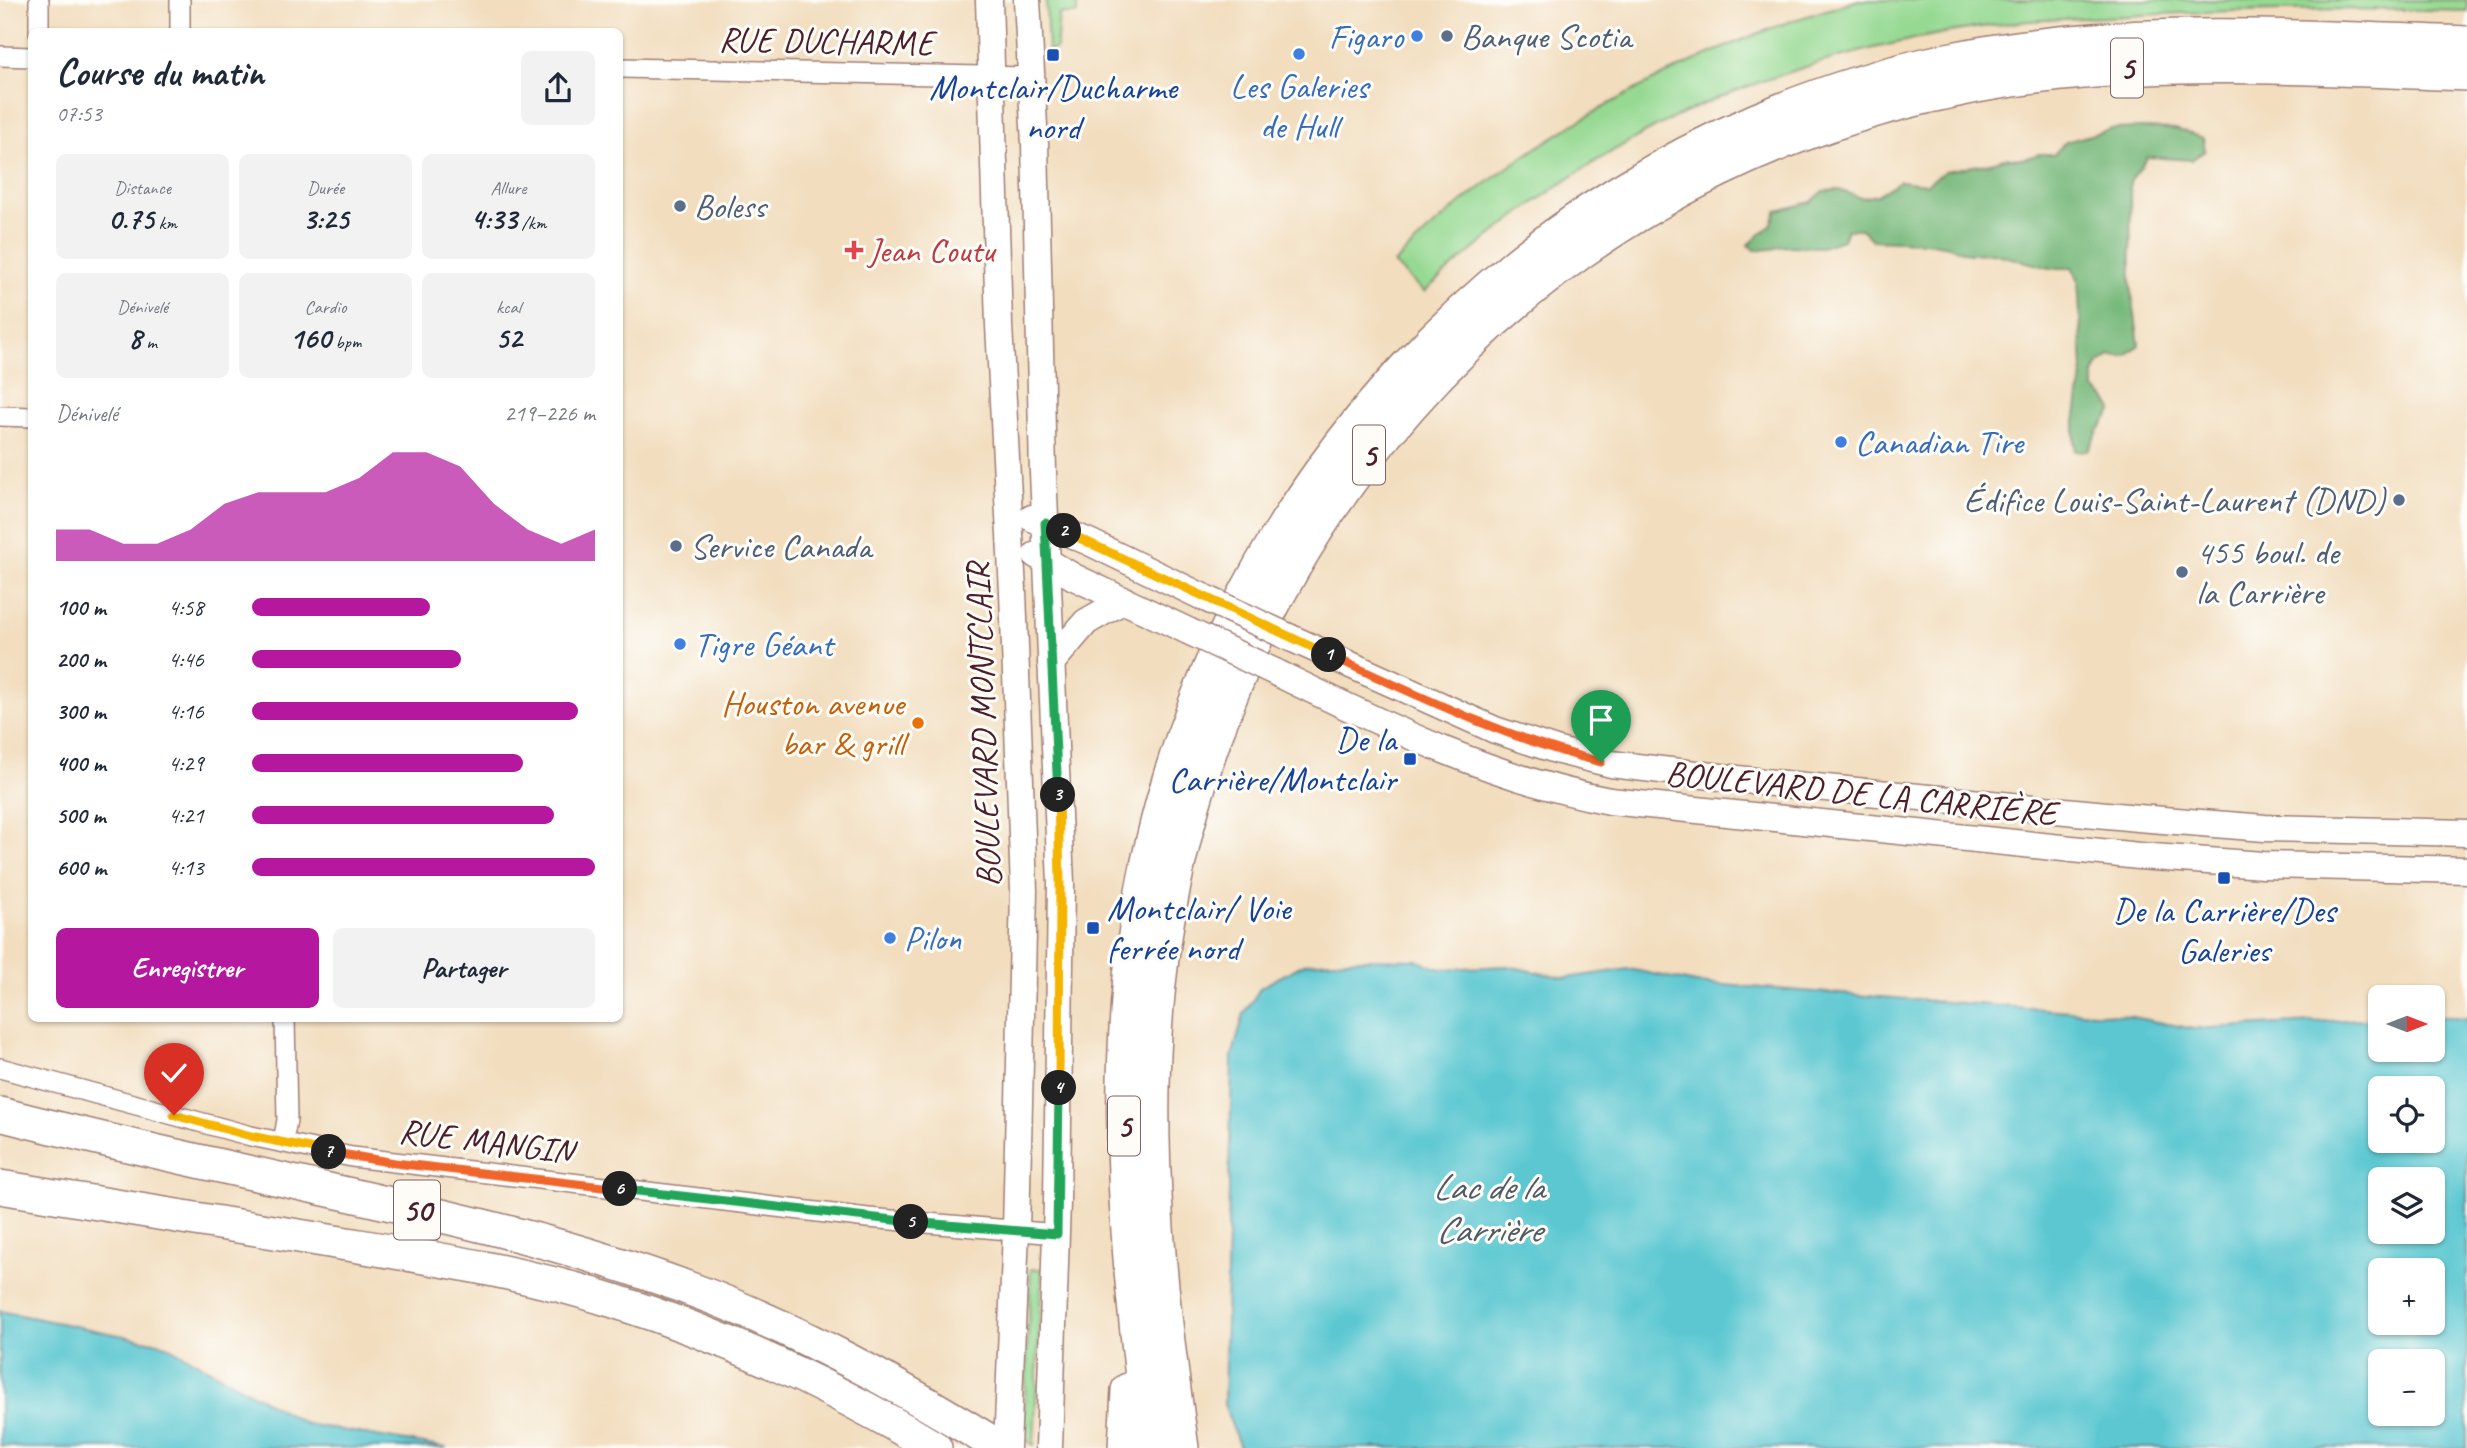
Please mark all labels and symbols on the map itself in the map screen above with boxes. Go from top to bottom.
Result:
place label: Figaro [1329,14,1405,59]
place label: Banque Scotia [1461,14,1634,59]
street label: RUE DUCHARME [718,17,939,65]
marker: Figaro [1409,28,1425,44]
marker: Banque Scotia [1439,28,1455,44]
road number: 5 [2111,38,2143,97]
marker: Les Galeries de Hull [1291,46,1307,62]
marker: Montclair/Ducharme nord [1045,47,1061,63]
place label: Les Galeries de Hull [1230,64,1371,149]
place label: Montclair/Ducharme nord [929,65,1179,150]
place label: Boless [694,184,769,229]
marker: Boless [672,198,688,214]
place label: Jean Coutu [866,228,997,273]
marker: Jean Coutu [846,242,862,258]
place label: Canadian Tire [1855,420,2026,465]
road number: 5 [1353,426,1385,484]
marker: Canadian Tire [1833,434,1849,450]
place label: Édifice Louis-Saint-Laurent (DND) [1964,478,2387,523]
marker: Édifice Louis-Saint-Laurent (DND) [2391,492,2407,508]
pin: 2 [1046,514,1082,548]
place label: Service Canada [690,524,874,569]
place label: 455 boul. de la Carrière [2196,530,2341,615]
marker: Service Canada [668,538,684,554]
street label: BOULEVARD MONTCLAIR [955,559,1011,888]
marker: 455 boul. de la Carrière [2174,564,2190,580]
place label: Tigre Géant [694,622,836,667]
marker: Tigre Géant [672,636,688,652]
pin: 1 [1312,638,1346,672]
place label: Houston avenue bar & grill [721,681,910,766]
pin [1571,690,1631,762]
marker: Houston avenue bar & grill [910,715,926,731]
place label: De la Carrière/Montclair [1168,717,1398,802]
street label: BOULEVARD DE LA CARRIÈRE [1664,750,2063,836]
marker: De la Carrière/Montclair [1402,751,1418,767]
pin: 3 [1040,778,1076,812]
marker: De la Carrière/Des Galeries [2216,870,2232,886]
place label: Montclair/ Voie ferrée nord [1107,886,1293,971]
place label: De la Carrière/Des Galeries [2113,888,2338,973]
place label: Pilon [904,916,961,961]
marker: Montclair/ Voie ferrée nord [1085,920,1101,936]
marker: Pilon [882,930,898,946]
north arrow [2368,985,2445,1062]
pin [144,1043,204,1115]
pin: 4 [1042,1070,1076,1106]
road number: 5 [1108,1096,1140,1156]
street label: RUE MANGIN [397,1108,581,1175]
pin: 7 [312,1134,346,1170]
water label: Lac de la Carrière [1433,1163,1547,1253]
pin: 6 [602,1172,638,1206]
road number: 50 [394,1180,440,1240]
pin: 5 [894,1204,928,1240]

